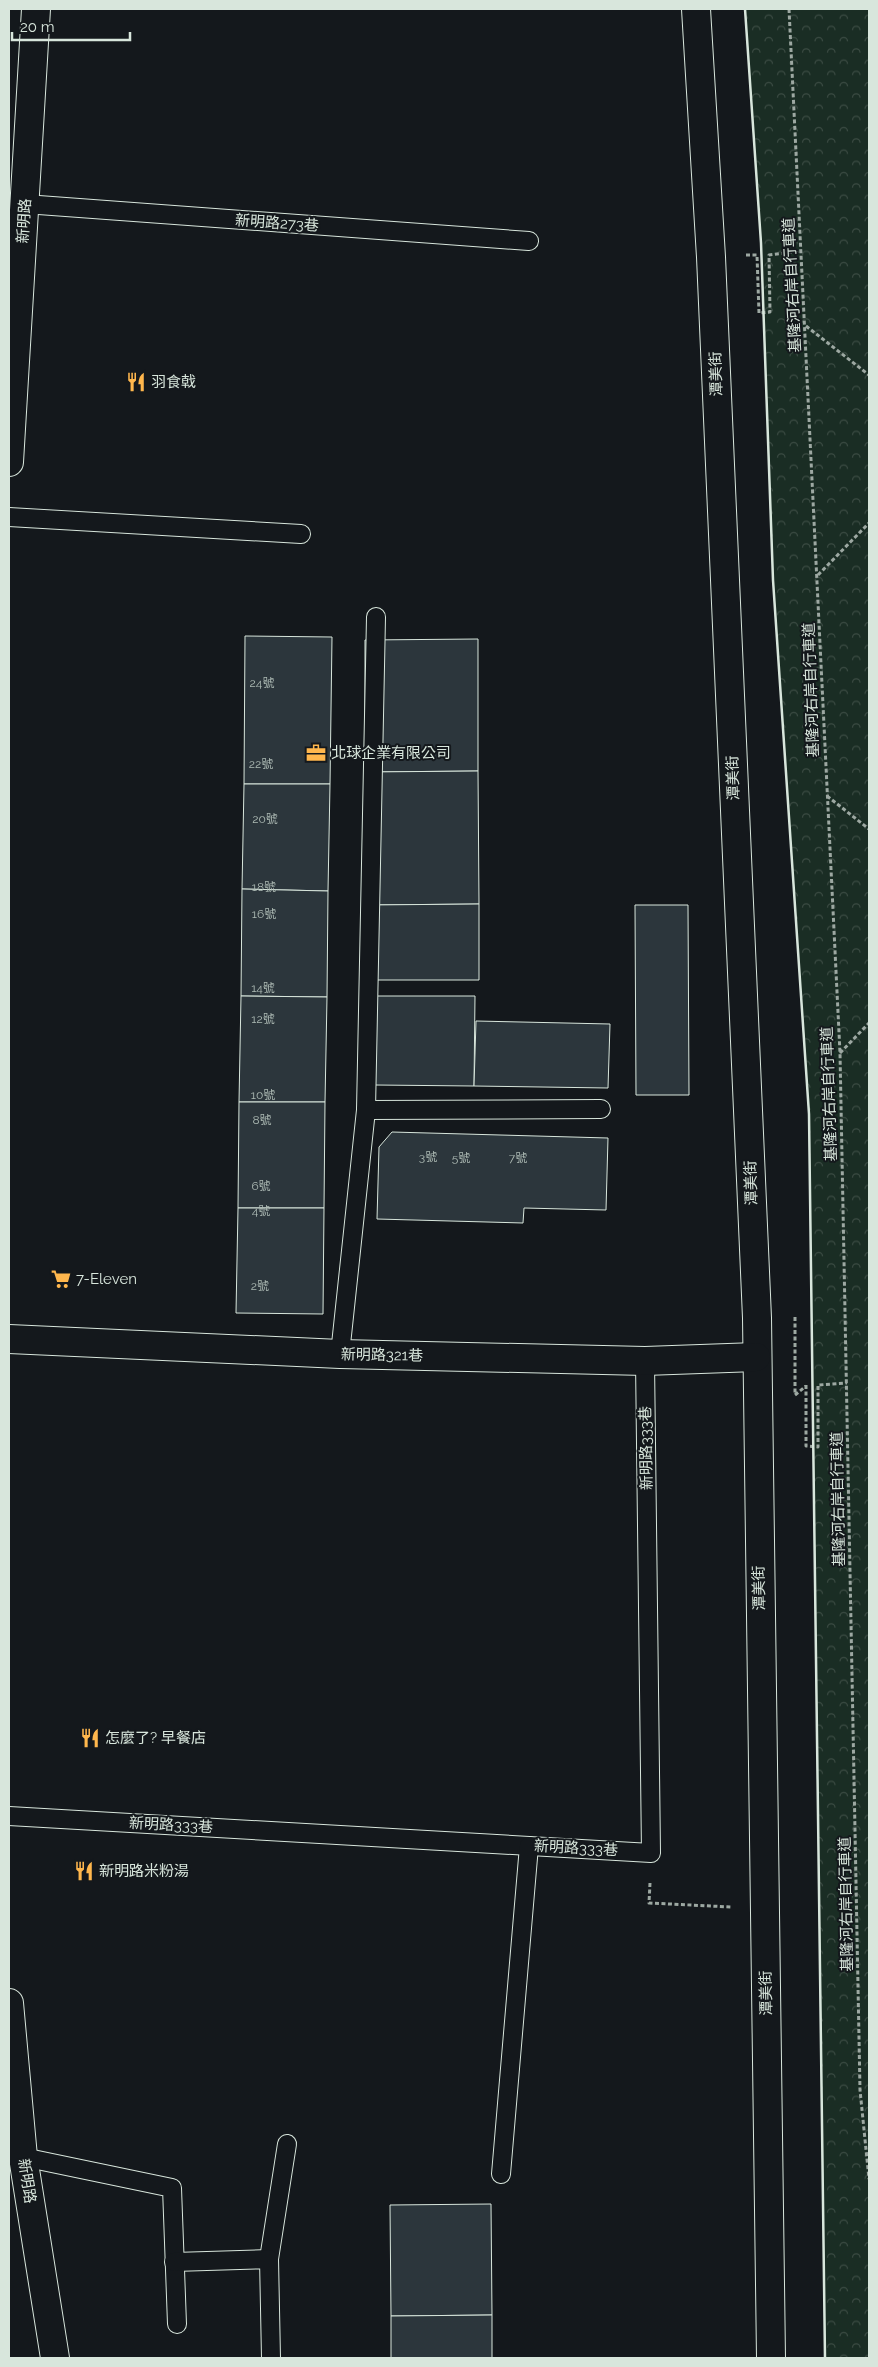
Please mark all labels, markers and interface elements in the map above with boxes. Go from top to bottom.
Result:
scale bar [12,10,130,42]
text: 20 m [20,18,55,36]
street label: 新明路 [13,198,35,244]
street label: 新明路273巷 [235,211,319,235]
street label: 基隆河右岸自行車道 [779,217,805,353]
street label: 潭美街 [706,351,726,397]
restaurant icon: 羽食戟 [125,371,147,393]
place label: 羽食戟 [151,373,196,391]
street label: 基隆河右岸自行車道 [800,622,822,758]
house number: 24號 [250,676,274,690]
office icon: 北球企業有限公司 [305,742,327,764]
place label: 北球企業有限公司 [331,744,451,762]
street label: 潭美街 [723,755,743,801]
house number: 22號 [249,757,273,771]
house number: 20號 [252,812,278,826]
house number: 18號 [252,880,276,894]
house number: 16號 [252,907,276,921]
house number: 14號 [251,981,275,995]
house number: 12號 [251,1012,275,1026]
street label: 基隆河右岸自行車道 [818,1026,840,1162]
house number: 10號 [251,1088,275,1102]
house number: 8號 [252,1113,272,1127]
house number: 3號 [419,1150,437,1164]
house number: 5號 [452,1151,470,1165]
house number: 7號 [509,1151,527,1165]
street label: 潭美街 [741,1160,761,1206]
house number: 6號 [251,1179,271,1193]
house number: 4號 [252,1204,270,1218]
supermarket icon: 7-Eleven [50,1268,72,1290]
place label: 7-Eleven [76,1270,137,1288]
house number: 2號 [251,1279,269,1293]
street label: 新明路321巷 [341,1345,423,1365]
street label: 新明路333巷 [636,1406,656,1490]
street label: 基隆河右岸自行車道 [828,1431,848,1567]
street label: 潭美街 [750,1565,768,1611]
restaurant icon: 怎麼了? 早餐店 [79,1727,101,1749]
place label: 怎麼了? 早餐店 [105,1729,206,1747]
street label: 新明路333巷 [129,1814,213,1836]
street label: 基隆河右岸自行車道 [836,1836,856,1972]
street label: 新明路333巷 [534,1837,618,1859]
restaurant icon: 新明路米粉湯 [73,1860,95,1882]
place label: 新明路米粉湯 [99,1862,189,1880]
street label: 潭美街 [757,1970,775,2016]
street label: 新明路 [15,2157,39,2205]

